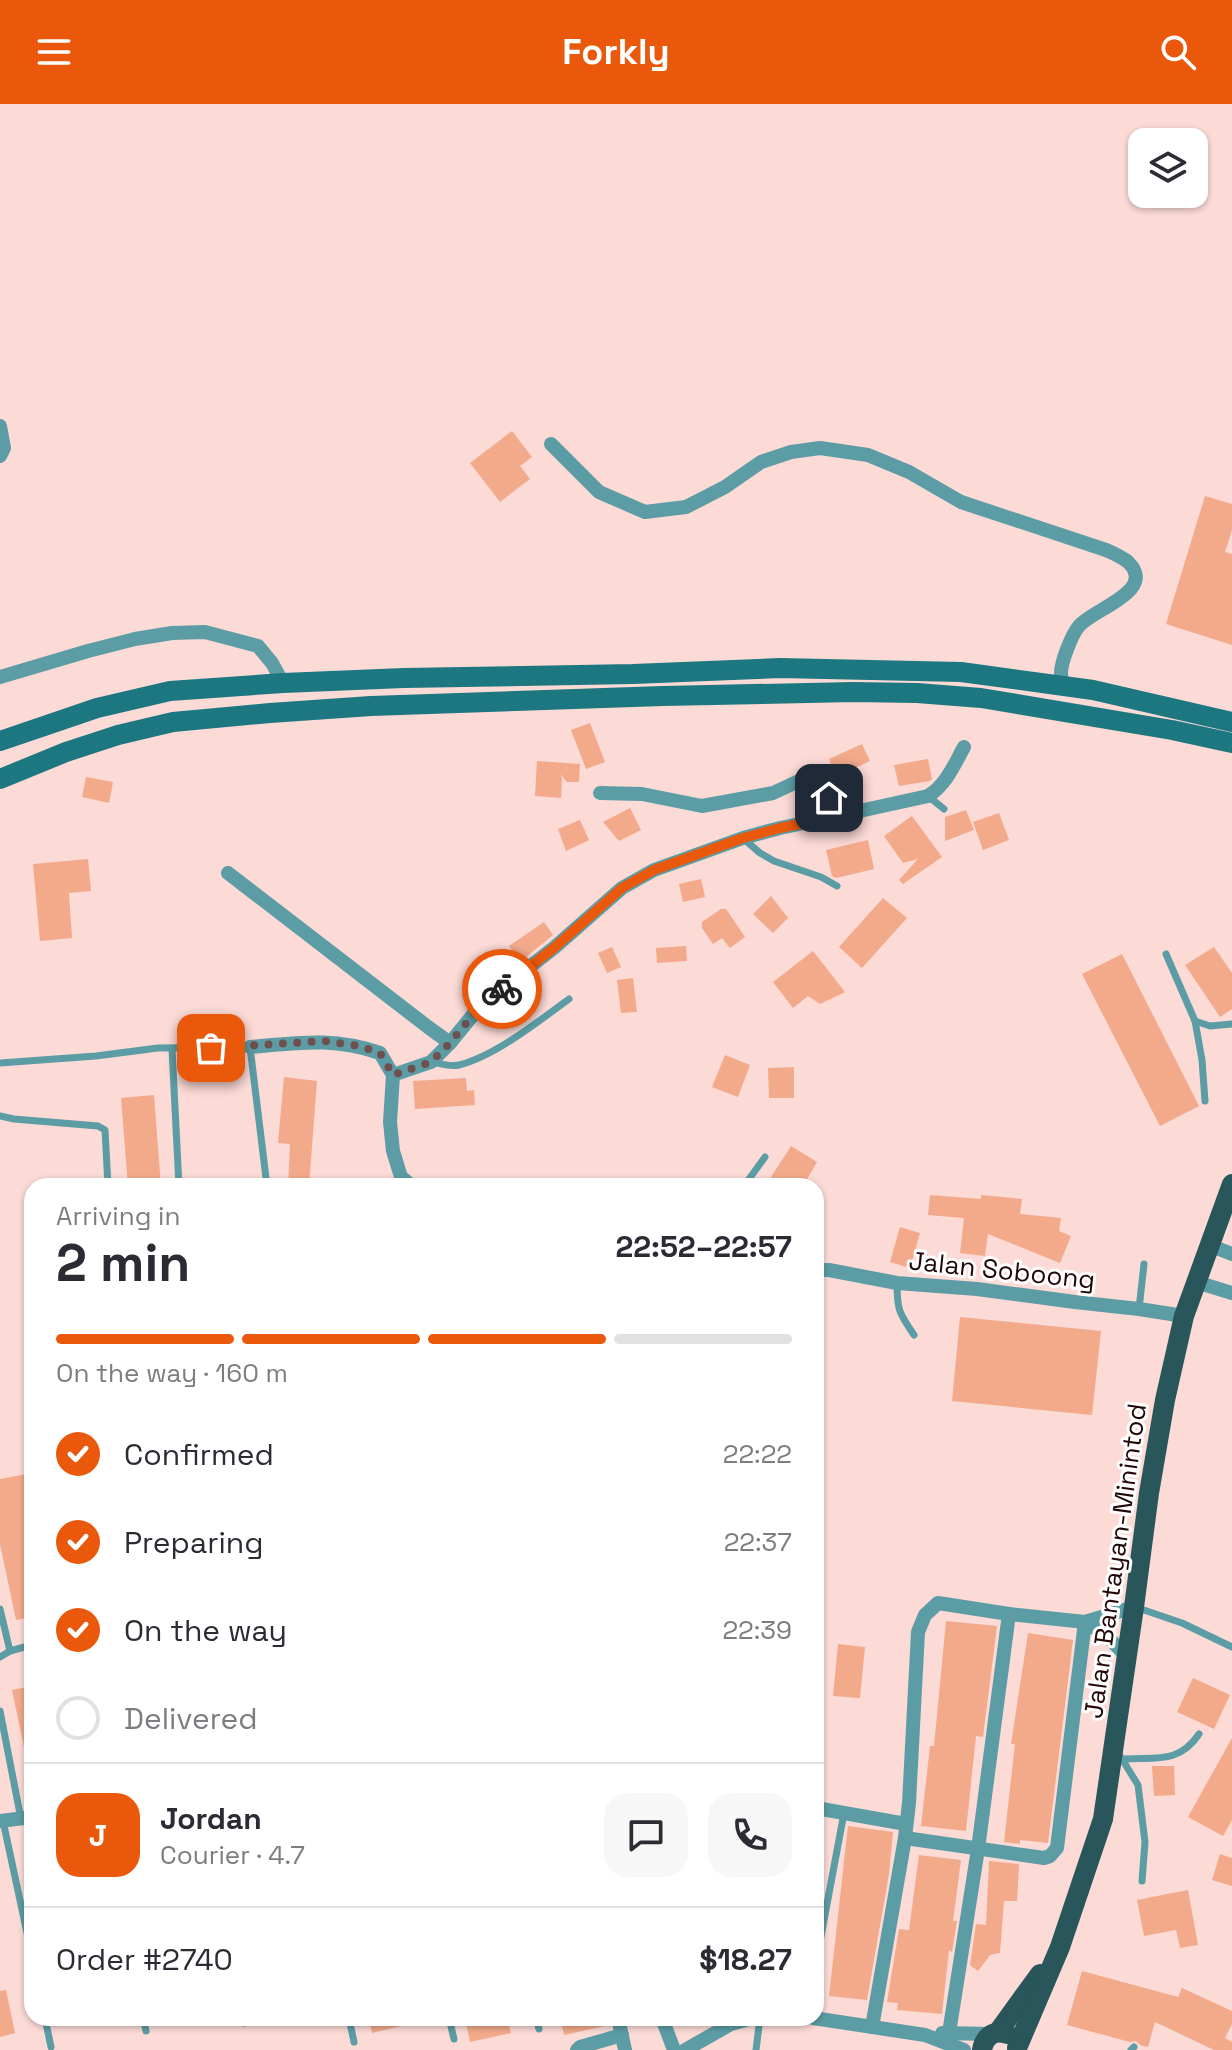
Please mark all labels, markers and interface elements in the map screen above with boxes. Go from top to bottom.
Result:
text: Forkly [562,29,670,75]
icon: menu [32,30,76,74]
icon: search [1156,30,1200,74]
map controls [1128,128,1208,208]
button: layers [1128,128,1208,208]
pin [795,764,863,832]
icon: home [807,776,851,820]
courier [462,949,542,1029]
icon: bike [480,967,524,1011]
pin [177,1014,245,1082]
icon: bag [189,1026,233,1070]
text: Arriving in [56,1199,180,1233]
text: 22:52–22:57 [615,1227,792,1266]
text: 2 min [56,1230,190,1296]
street label: Jalan Soboong [907,1243,1097,1297]
text: On the way · 160 m [56,1356,288,1390]
street label: Jalan Bantayan-Minintod [1076,1401,1154,1721]
icon: check [56,1432,100,1476]
text: Confirmed [124,1435,274,1474]
text: 22:22 [723,1437,792,1471]
icon: check [56,1520,100,1564]
text: Preparing [124,1523,263,1562]
text: 22:37 [724,1525,792,1559]
icon: check [56,1608,100,1652]
text: On the way [124,1611,287,1650]
text: 22:39 [722,1613,792,1647]
text: Delivered [124,1699,258,1738]
button: chat [604,1793,688,1877]
button: phone [708,1793,792,1877]
text: Jordan [160,1799,262,1838]
text: J [89,1816,107,1855]
text: Courier · 4.7 [160,1838,305,1872]
text: Order #2740 [56,1940,233,1979]
text: $18.27 [699,1940,792,1979]

